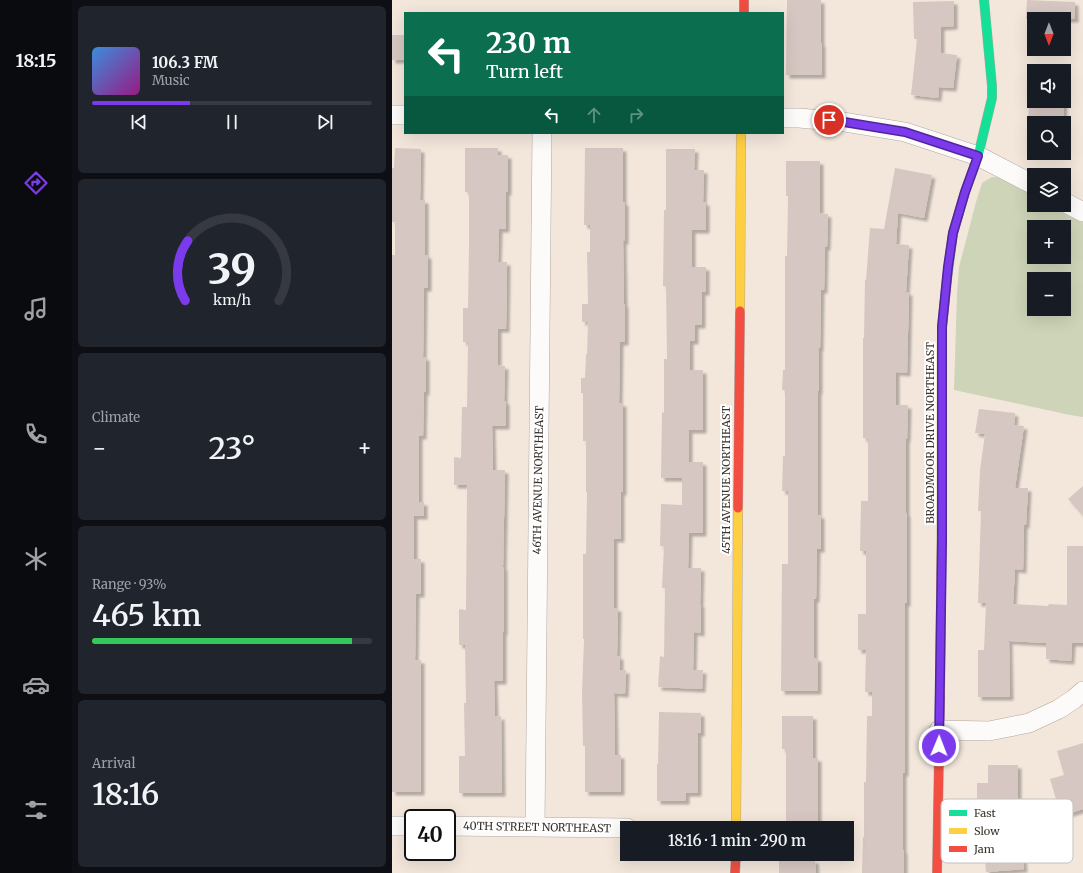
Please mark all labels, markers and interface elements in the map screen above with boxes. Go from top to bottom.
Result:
north arrow [1027,12,1071,56]
map controls [1027,12,1071,316]
text: 230 m [486,25,571,61]
icon: left [420,28,472,80]
text: 18:15 [16,49,56,72]
text: 106.3 FM [152,53,218,72]
text: Turn left [486,60,563,83]
button: sound [1027,64,1071,108]
text: Music [152,72,190,89]
pin [812,103,846,137]
icon: left [541,104,563,126]
icon: ahead [583,104,605,126]
icon: right [625,104,647,126]
icon: arrive [818,109,840,131]
icon: previous [128,111,150,133]
icon: pause [221,111,243,133]
icon: next [314,111,336,133]
button: search [1027,116,1071,160]
button: layers [1027,168,1071,212]
icon: directions [22,169,50,197]
button: + [1027,220,1071,264]
text: 39 [208,243,256,295]
button: − [1027,272,1071,316]
text: km/h [213,291,251,309]
icon: music [22,295,50,323]
street label: BROADMOOR DRIVE NORTHEAST [923,342,937,524]
street label: 46TH AVENUE NORTHEAST [530,405,546,555]
street label: 45TH AVENUE NORTHEAST [719,406,733,554]
text: Climate [92,409,140,426]
icon: phone [22,420,50,448]
text: 23° [208,429,256,467]
text: − [92,434,107,462]
text: + [357,434,372,462]
icon: climate [22,545,50,573]
text: Range · 93% [92,576,166,593]
text: 465 km [92,596,201,634]
icon: car [22,671,50,699]
position arrow [918,725,960,767]
text: Arrival [92,755,135,772]
text: 18:16 [92,775,159,813]
icon: filters [22,796,50,824]
legend [941,799,1073,863]
text: Fast [974,806,997,820]
speed limit sign: 40 [404,809,456,861]
street label: 40TH STREET NORTHEAST [463,819,612,835]
text: Slow [974,824,1000,838]
text: 18:16 · 1 min · 290 m [668,831,806,850]
text: Jam [973,842,995,856]

